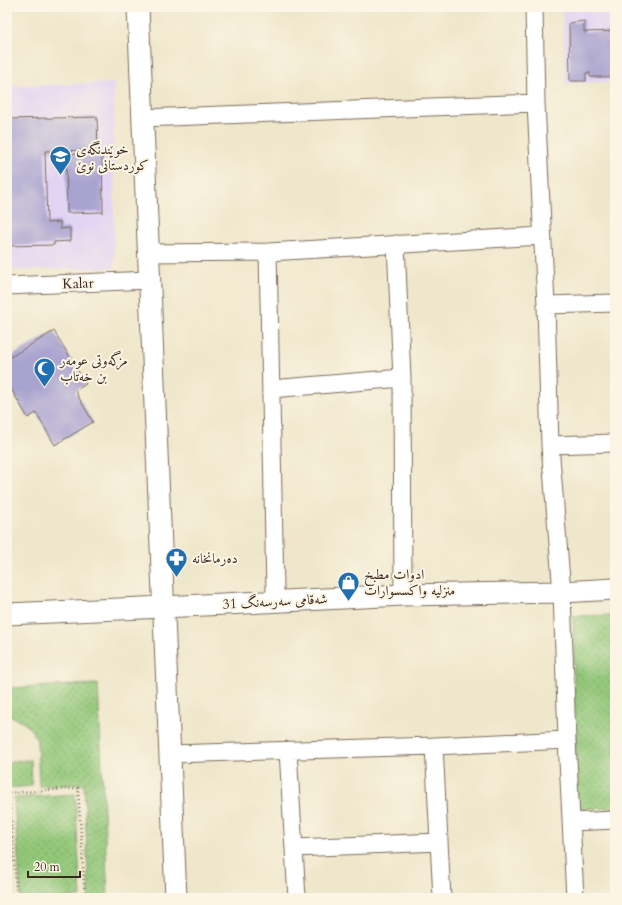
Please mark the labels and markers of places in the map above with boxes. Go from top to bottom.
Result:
place label: خوێندنگەی کوردستانی نوێ [76,140,149,175]
school or university icon: خوێندنگەی کوردستانی نوێ [47,144,73,177]
place label: مزگەوتی عومەر بن خەتاب [58,350,128,386]
mosque icon: مزگەوتی عومەر بن خەتاب [32,355,58,388]
pharmacy icon: دەرمانخانە [164,545,190,578]
place label: دەرمانخانە [192,549,238,568]
place label: ادوات مطبخ منزليه واكسسوارات [364,565,455,600]
shop icon: ادوات مطبخ منزليه واكسسوارات [335,569,361,602]

